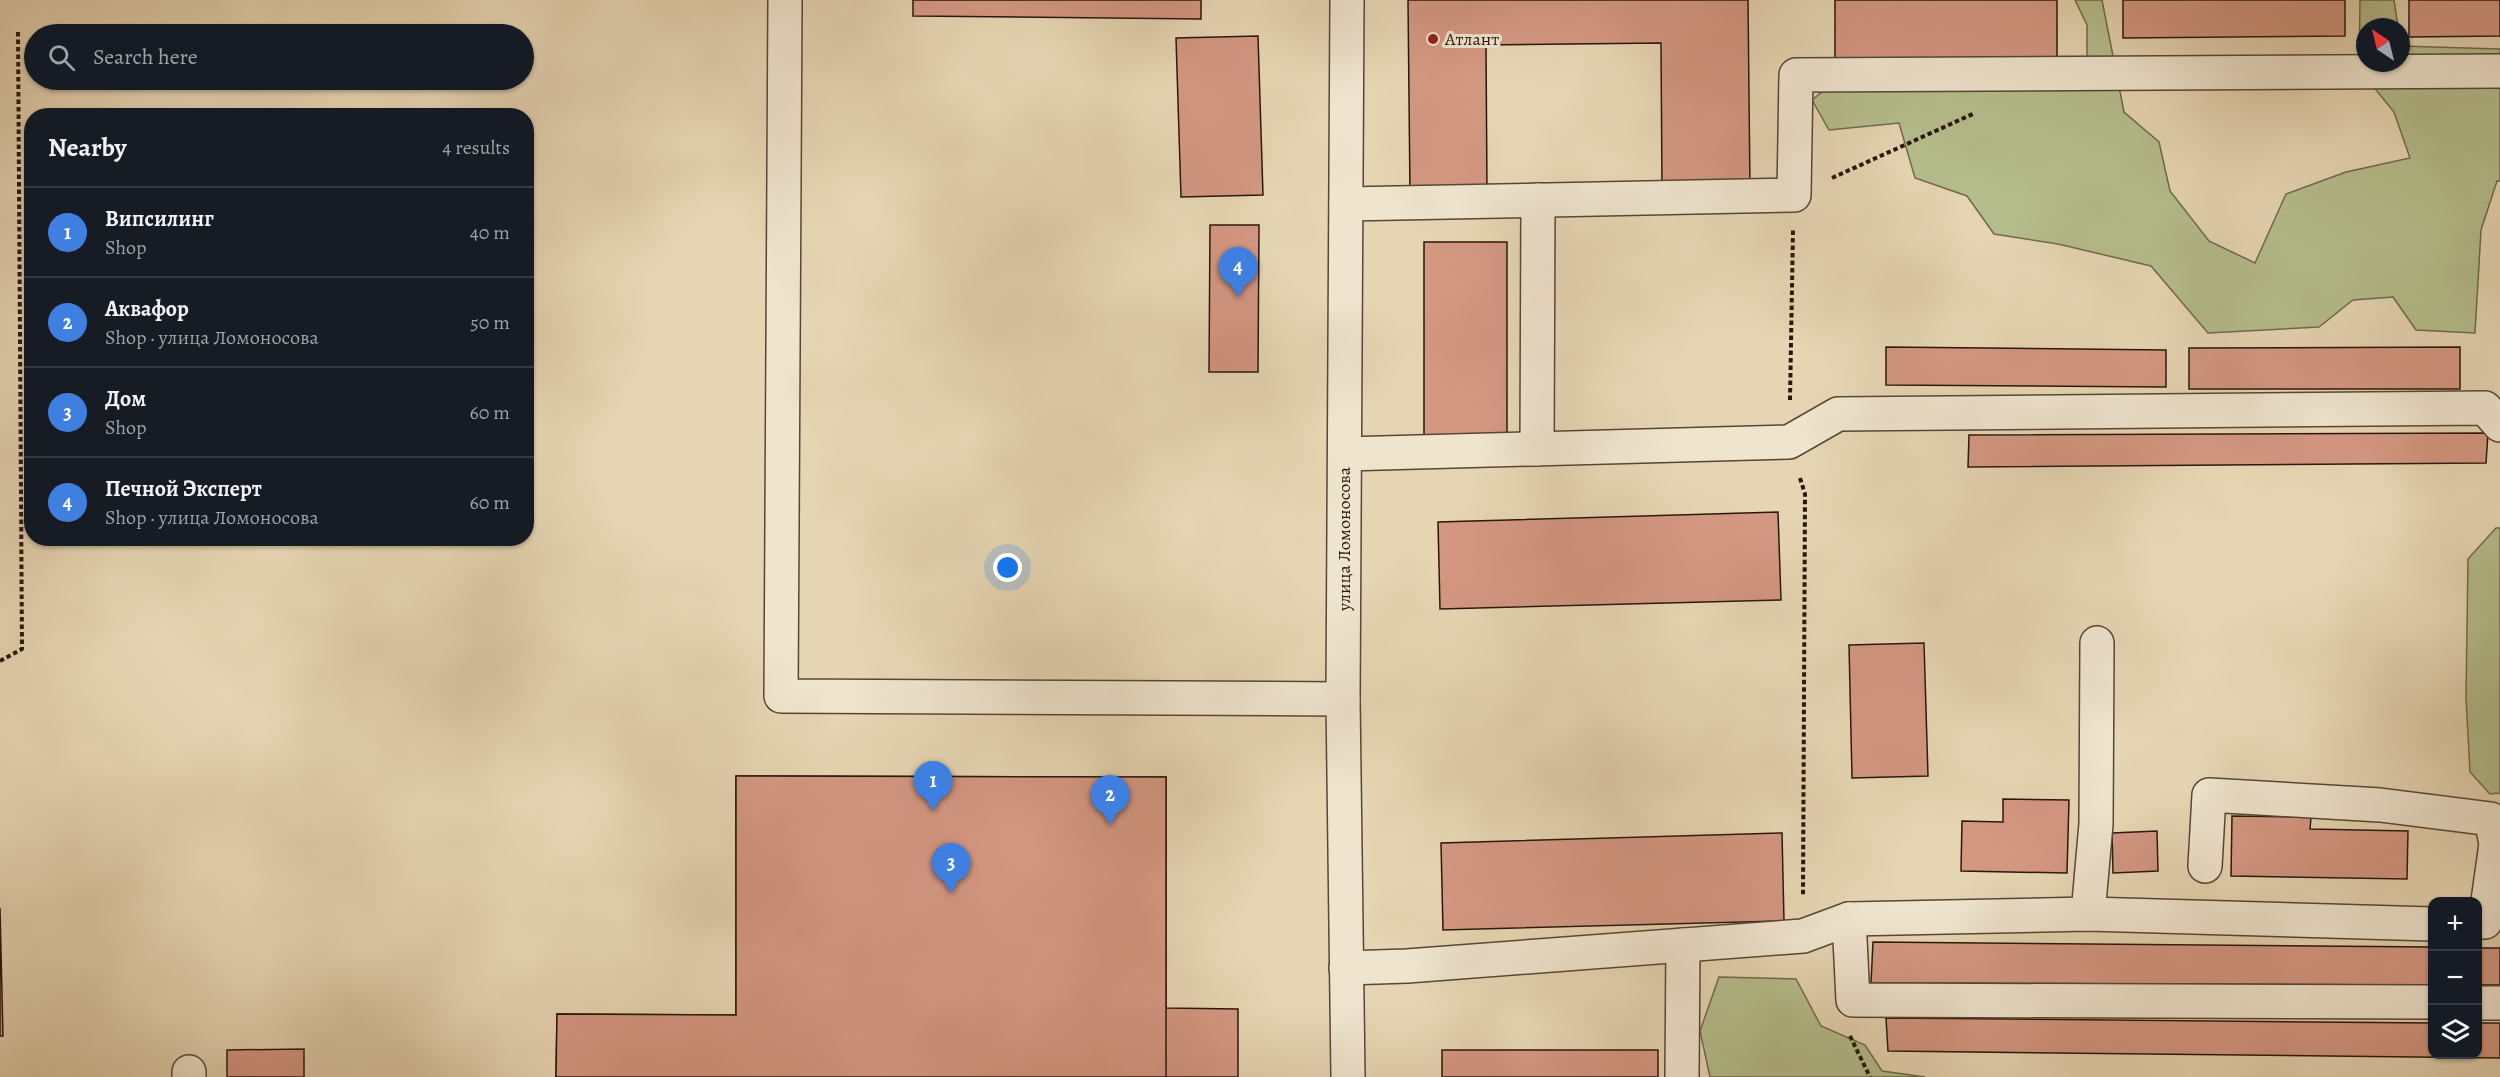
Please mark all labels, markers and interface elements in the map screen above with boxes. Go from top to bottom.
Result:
north arrow [2356,18,2410,72]
search box [24,24,534,90]
place label: Атлант [1444,27,1499,51]
marker: Атлант [1426,32,1440,46]
icon: search [45,41,78,74]
text: Search here [93,42,198,72]
text: Nearby [48,130,127,165]
text: 4 results [442,134,510,161]
text: Випсилинг [105,204,214,234]
text: 1 [64,219,71,246]
text: 40 m [470,219,510,246]
text: Shop [105,234,147,261]
pin: 4 [1218,248,1258,297]
text: Аквафор [105,294,189,324]
text: 2 [63,309,72,336]
text: 50 m [470,309,510,336]
text: Shop · улица Ломоносова [105,324,319,351]
text: Дом [105,384,146,414]
text: 3 [63,399,72,426]
text: 60 m [470,399,510,426]
text: Shop [105,414,147,441]
street label: улица Ломоносова [1332,466,1356,612]
text: Печной Эксперт [105,474,262,504]
text: 4 [63,489,72,516]
text: 60 m [470,489,510,516]
text: Shop · улица Ломоносова [105,504,319,531]
your location [993,553,1022,582]
pin: 1 [914,762,952,811]
pin: 2 [1090,776,1130,825]
pin: 3 [932,844,970,893]
map controls [2428,897,2482,1059]
button: + [2428,897,2482,951]
button: − [2428,951,2482,1005]
button: layers [2428,1005,2482,1059]

